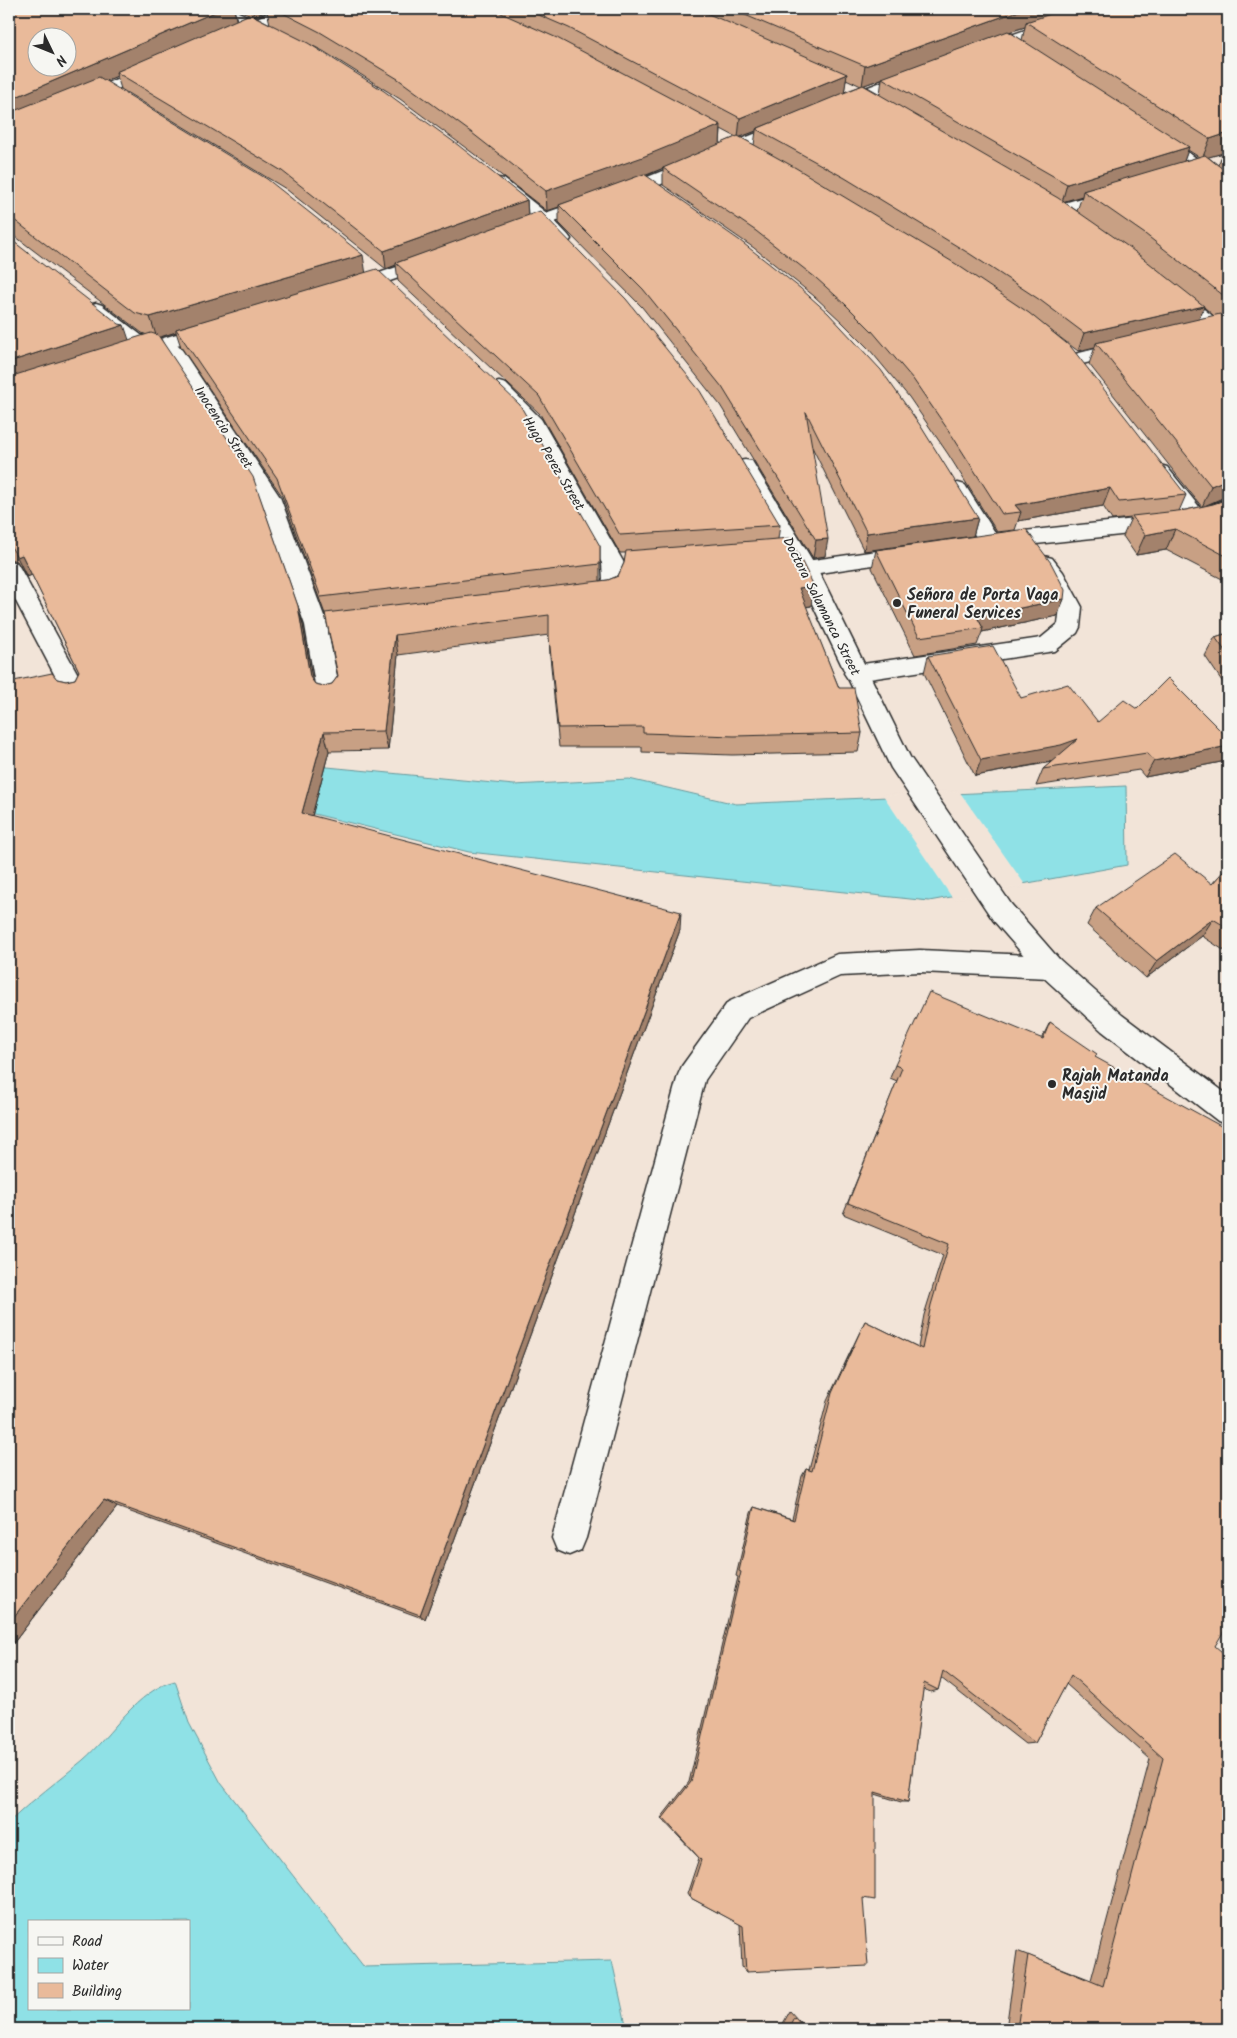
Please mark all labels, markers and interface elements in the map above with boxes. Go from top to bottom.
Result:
north arrow [28,28,78,78]
text: N [50,49,72,71]
street label: Inocencio Street [188,382,259,474]
street label: Hugo Perez Street [516,412,590,515]
street label: Doctora Salamanca Street [777,533,866,680]
place label: Señora de Porta Vaga Funeral Services [907,583,1058,626]
marker: Señora de Porta Vaga Funeral Services [891,597,903,609]
place label: Rajah Matanda Masjid [1062,1064,1169,1107]
marker: Rajah Matanda Masjid [1046,1078,1058,1090]
legend [28,1920,190,2010]
text: Road [72,1930,103,1954]
text: Water [72,1954,109,1978]
text: Building [72,1980,122,2004]

